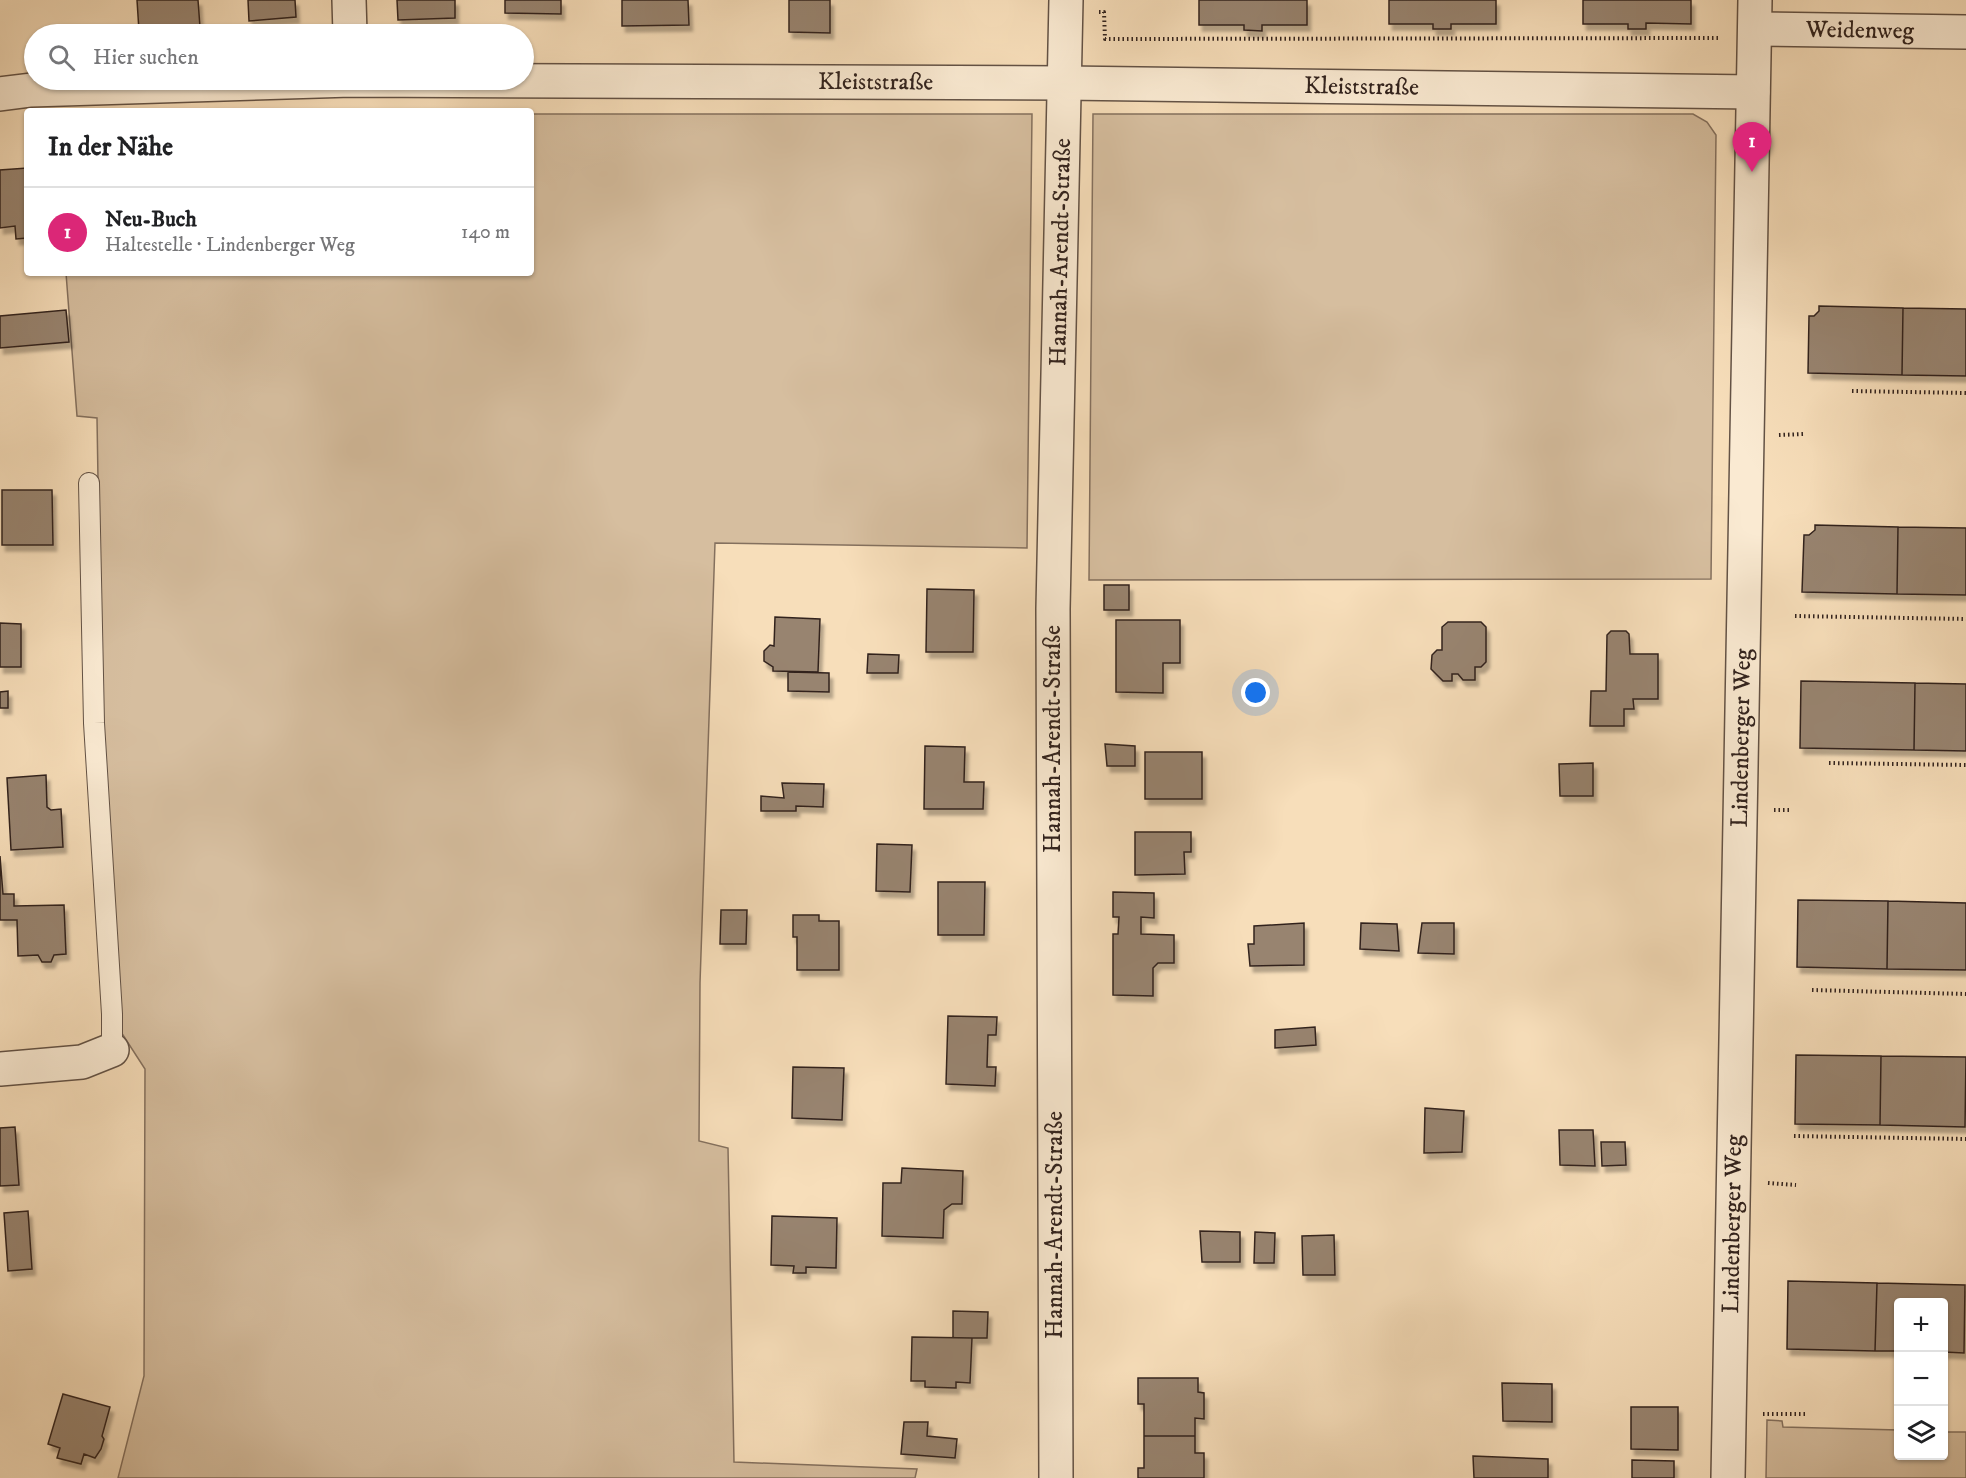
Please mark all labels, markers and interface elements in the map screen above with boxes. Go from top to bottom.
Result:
street label: Weidenweg [1805,15,1915,46]
search box [24,24,534,90]
icon: search [45,41,78,74]
text: Hier suchen [93,44,199,71]
street label: Kleiststraße [818,67,933,97]
street label: Kleiststraße [1304,71,1419,103]
pin: 1 [1732,122,1772,172]
text: In der Nähe [48,131,173,164]
street label: Hannah-Arendt-Straße [1043,138,1078,366]
text: Neu-Buch [105,206,197,233]
text: 1 [64,220,71,245]
text: 140 m [461,220,510,245]
text: Haltestelle · Lindenberger Weg [105,233,355,258]
street label: Hannah-Arendt-Straße [1038,625,1068,853]
street label: Lindenberger Weg [1725,648,1758,828]
your location [1241,678,1270,707]
street label: Hannah-Arendt-Straße [1040,1111,1070,1339]
street label: Lindenberger Weg [1716,1134,1749,1314]
map controls [1894,1298,1948,1460]
button: + [1894,1298,1948,1352]
button: − [1894,1352,1948,1406]
button: layers [1894,1406,1948,1460]

